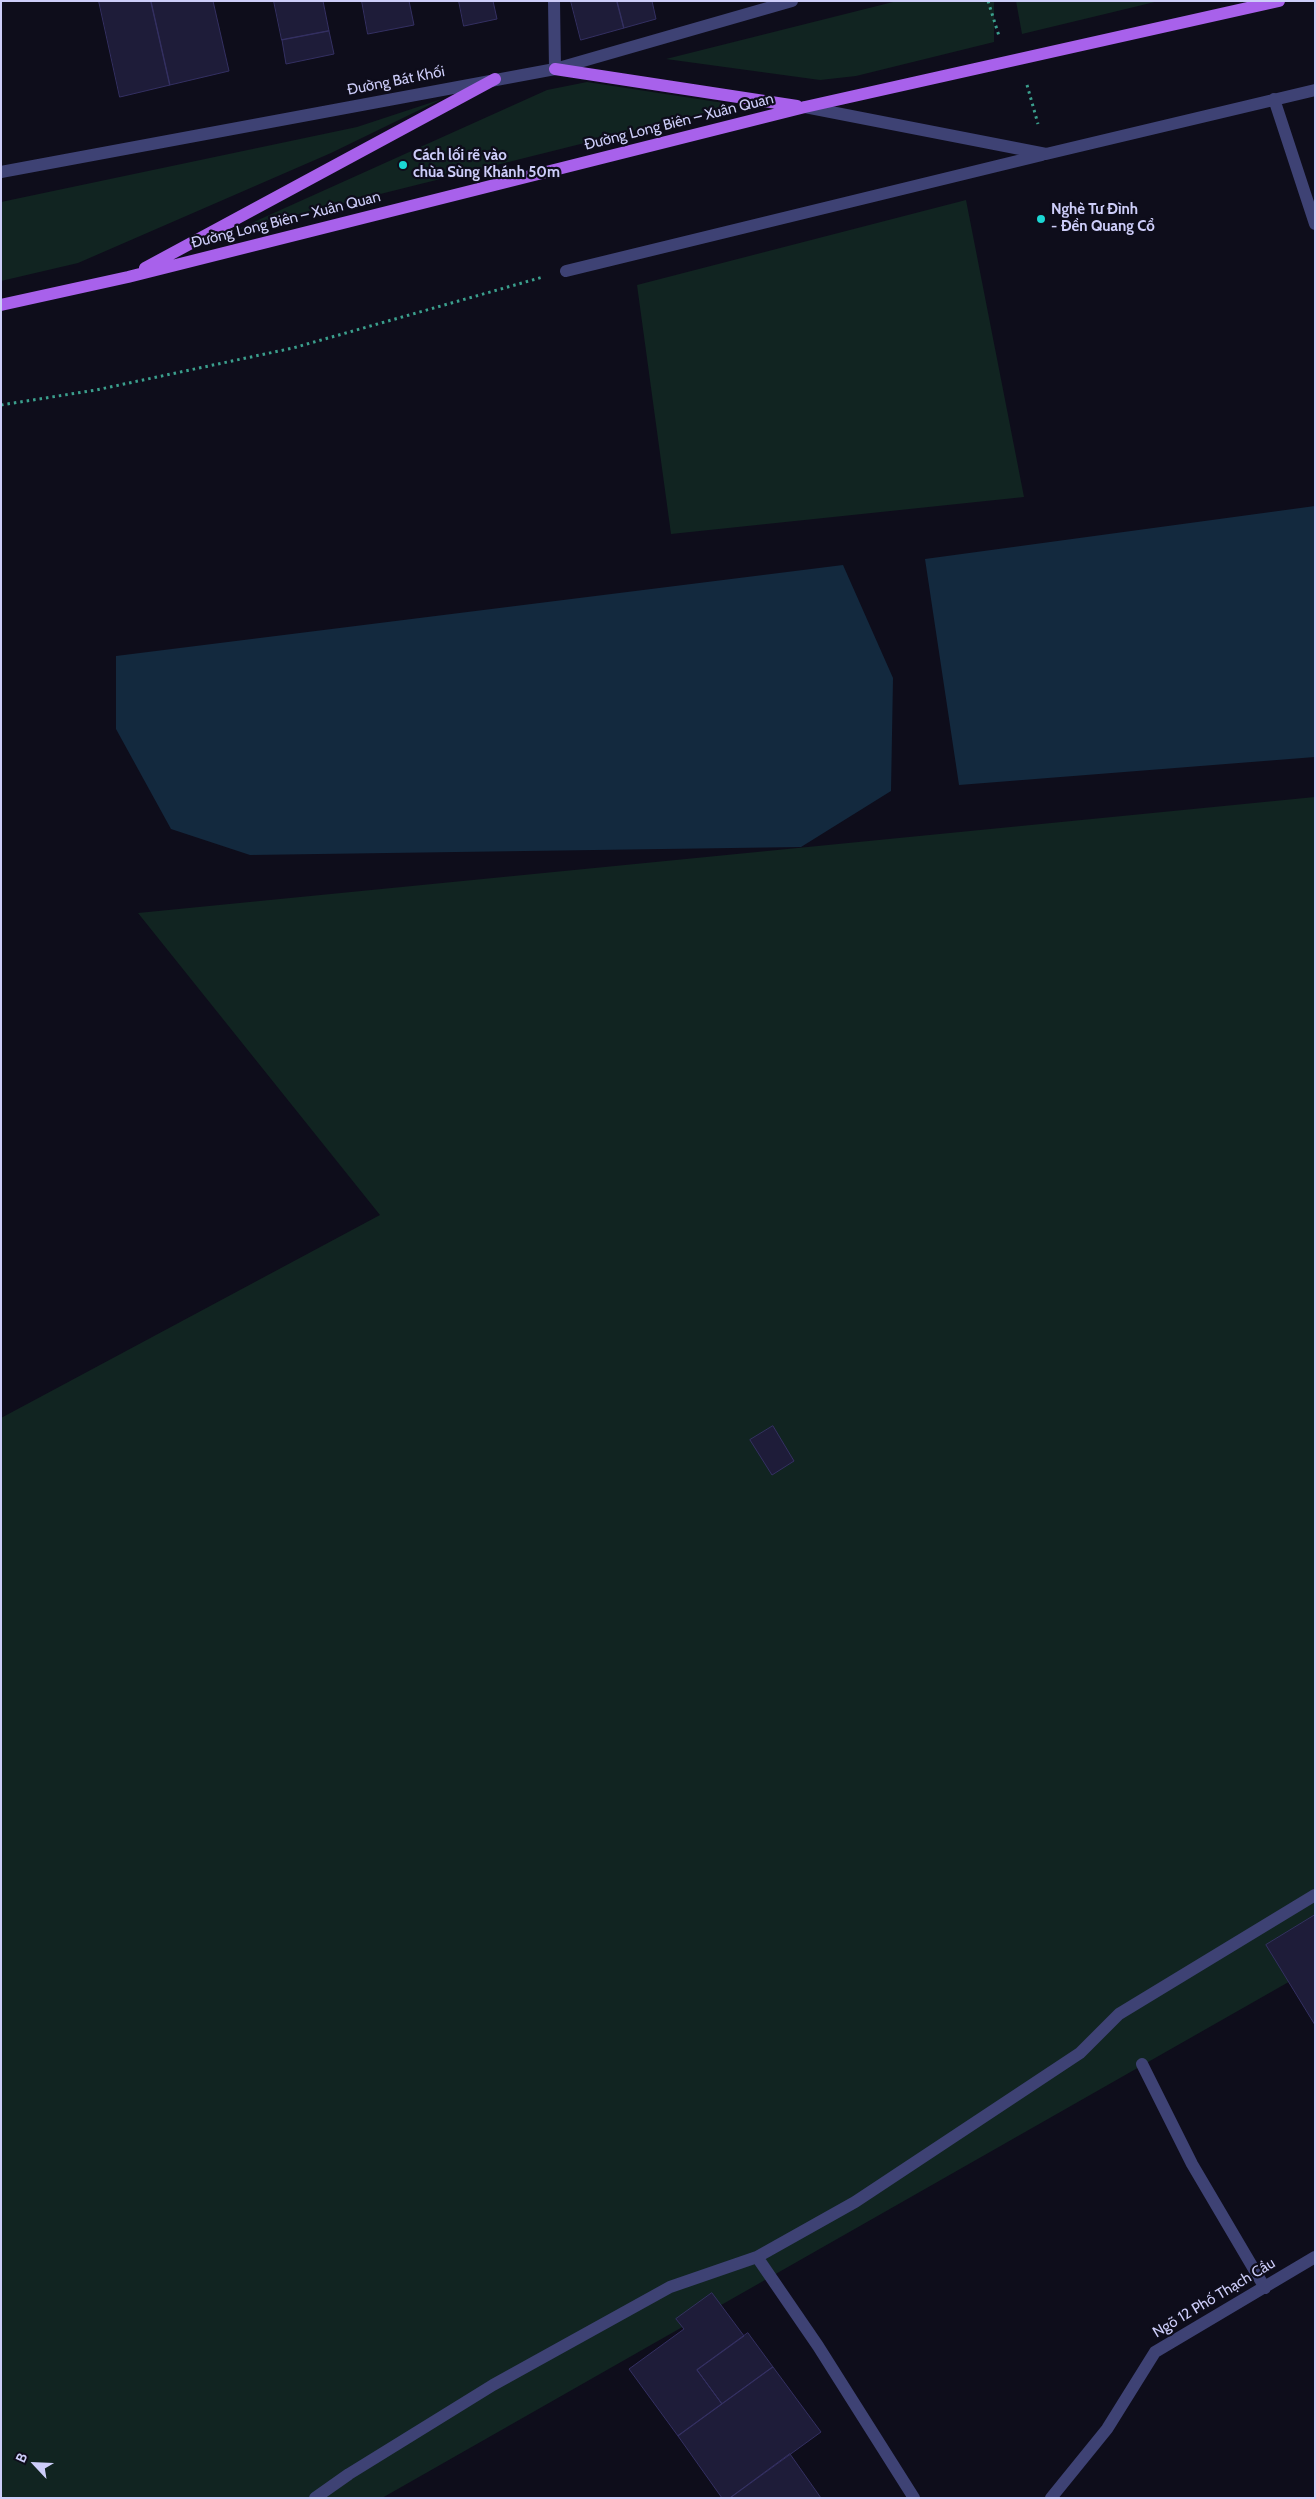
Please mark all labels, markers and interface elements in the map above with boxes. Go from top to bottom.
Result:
street label: Đường Bát Khối [346,63,446,99]
street label: Đường Long Biên – Xuân Quan [583,90,775,154]
place label: Cách lối rẽ vào chùa Sùng Khánh 50m [413,147,560,182]
marker: Cách lối rẽ vào chùa Sùng Khánh 50m [397,159,409,171]
street label: Đường Long Biên – Xuân Quan [190,188,382,252]
place label: Nghè Tư Đình - Đền Quang Cổ [1051,201,1155,236]
marker: Nghè Tư Đình - Đền Quang Cổ [1035,213,1047,225]
street label: Ngõ 12 Phố Thạch Cầu [1150,2254,1278,2342]
north arrow [10,2439,60,2489]
text: B [11,2450,31,2465]

